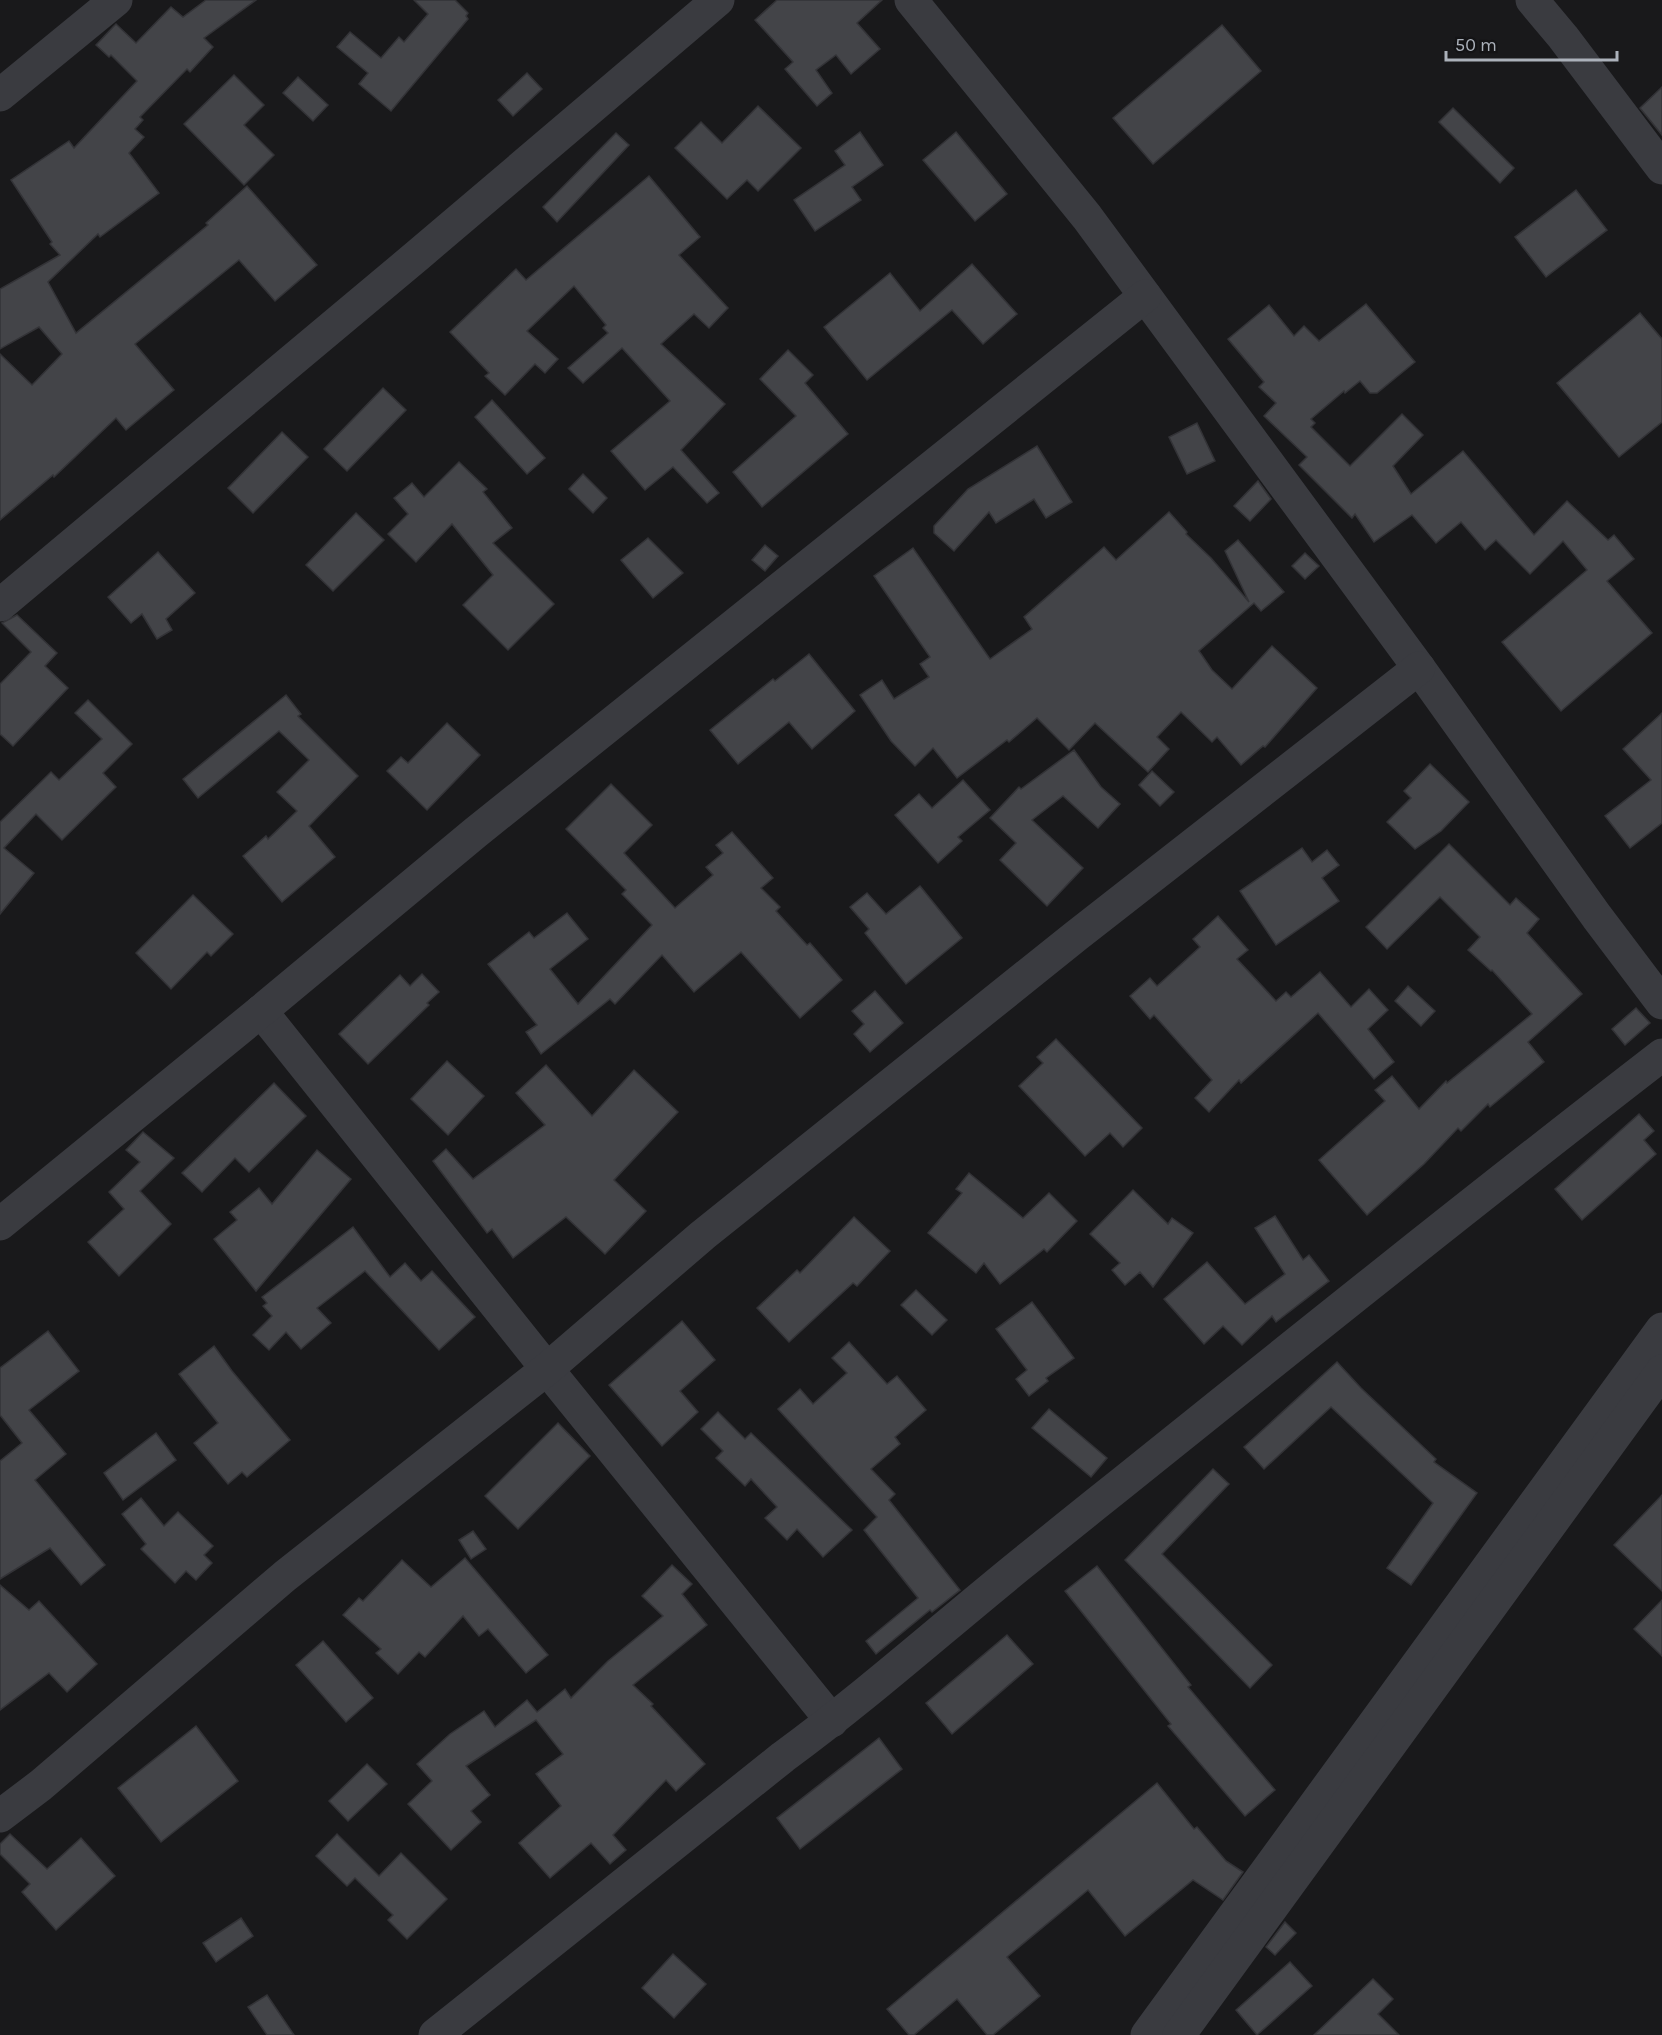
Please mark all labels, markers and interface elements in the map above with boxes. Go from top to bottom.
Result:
scale bar [1446,24,1617,62]
text: 50 m [1455,34,1497,56]

